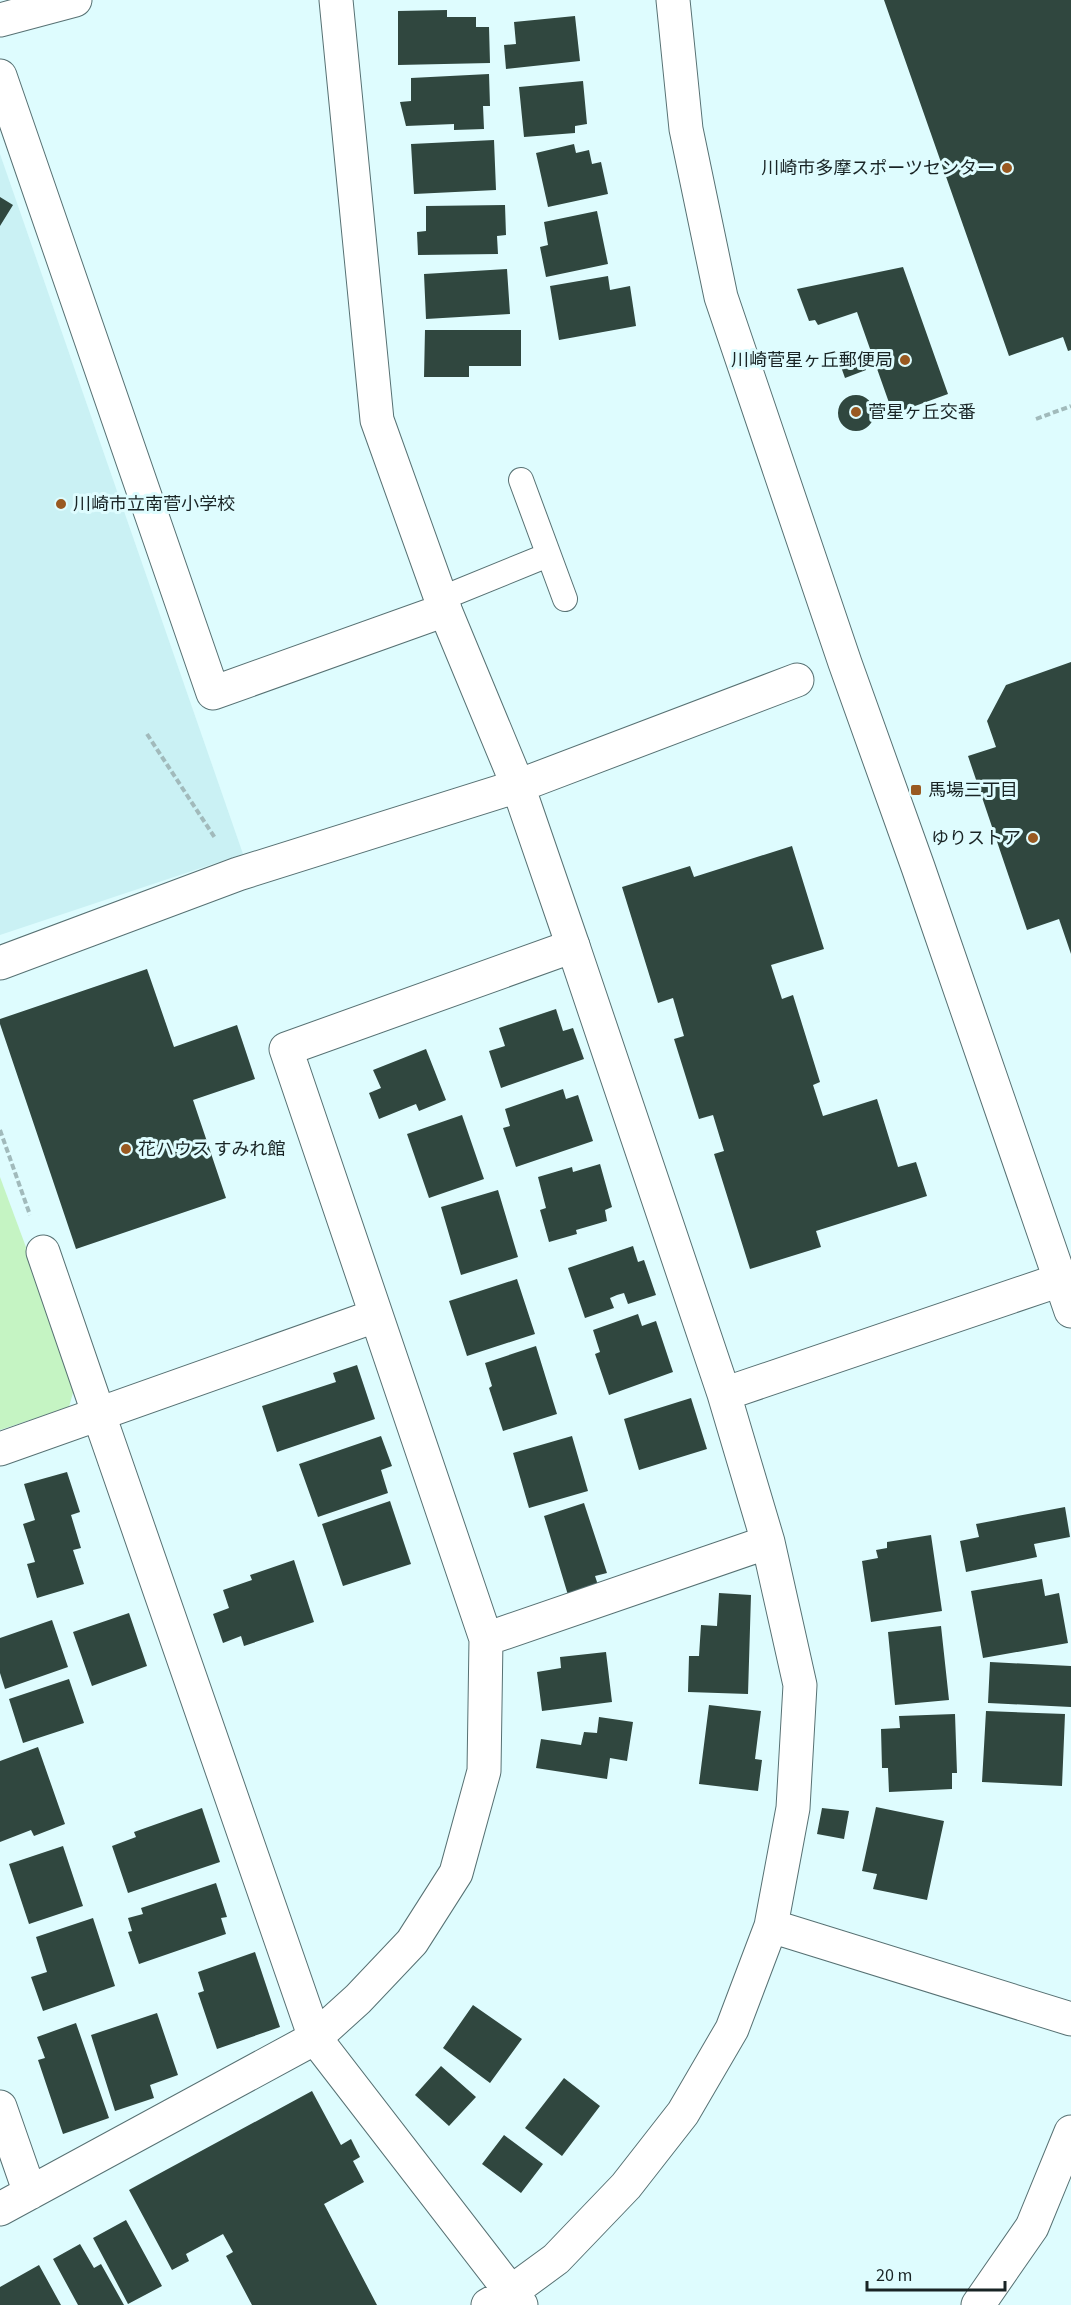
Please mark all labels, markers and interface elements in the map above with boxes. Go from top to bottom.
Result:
place label: 川崎市多摩スポーツセンター [761,156,995,181]
marker: 川崎市多摩スポーツセンター [1000,161,1014,175]
place label: 川崎菅星ヶ丘郵便局 [731,348,893,373]
marker: 川崎菅星ヶ丘郵便局 [898,353,912,367]
place label: 菅星ヶ丘交番 [868,400,976,425]
marker: 菅星ヶ丘交番 [849,405,863,419]
place label: 川崎市立南菅小学校 [73,492,235,517]
marker: 川崎市立南菅小学校 [54,497,68,511]
place label: 馬場三丁目 [928,778,1018,803]
marker: 馬場三丁目 [909,783,923,797]
place label: ゆりストア [931,826,1021,851]
marker: ゆりストア [1026,831,1040,845]
place label: 花ハウス すみれ館 [138,1137,286,1162]
marker: 花ハウス すみれ館 [119,1142,133,1156]
scale bar [867,2254,1005,2292]
text: 20 m [876,2263,912,2288]

